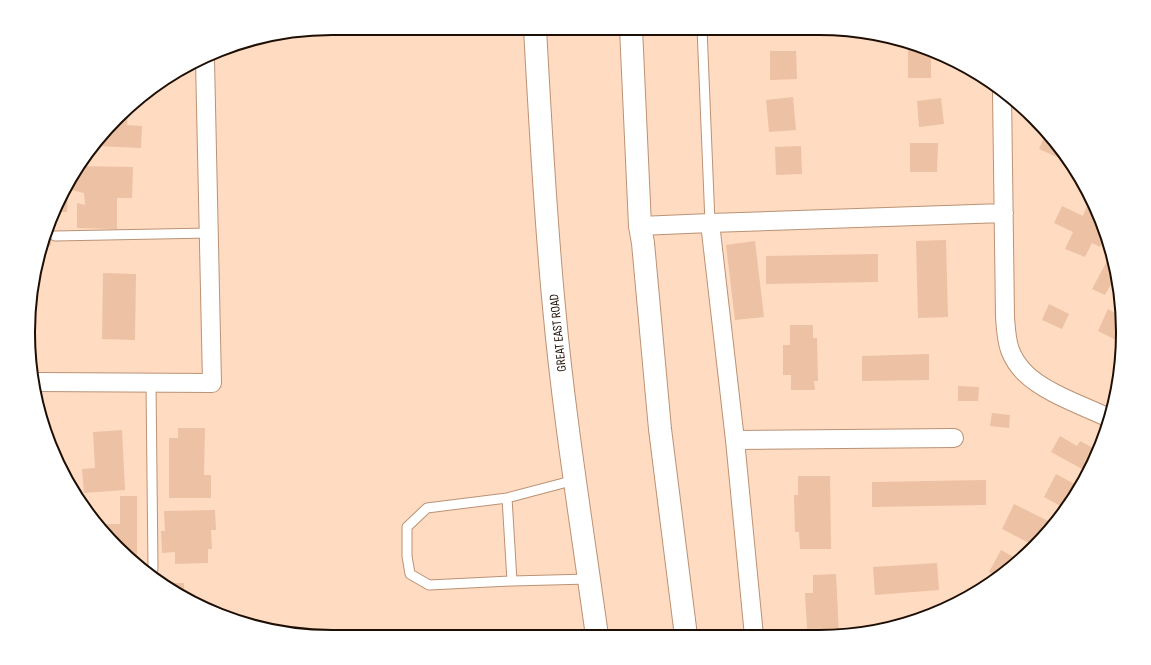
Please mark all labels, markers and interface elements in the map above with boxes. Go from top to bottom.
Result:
street label: GREAT EAST ROAD [546,293,570,373]

